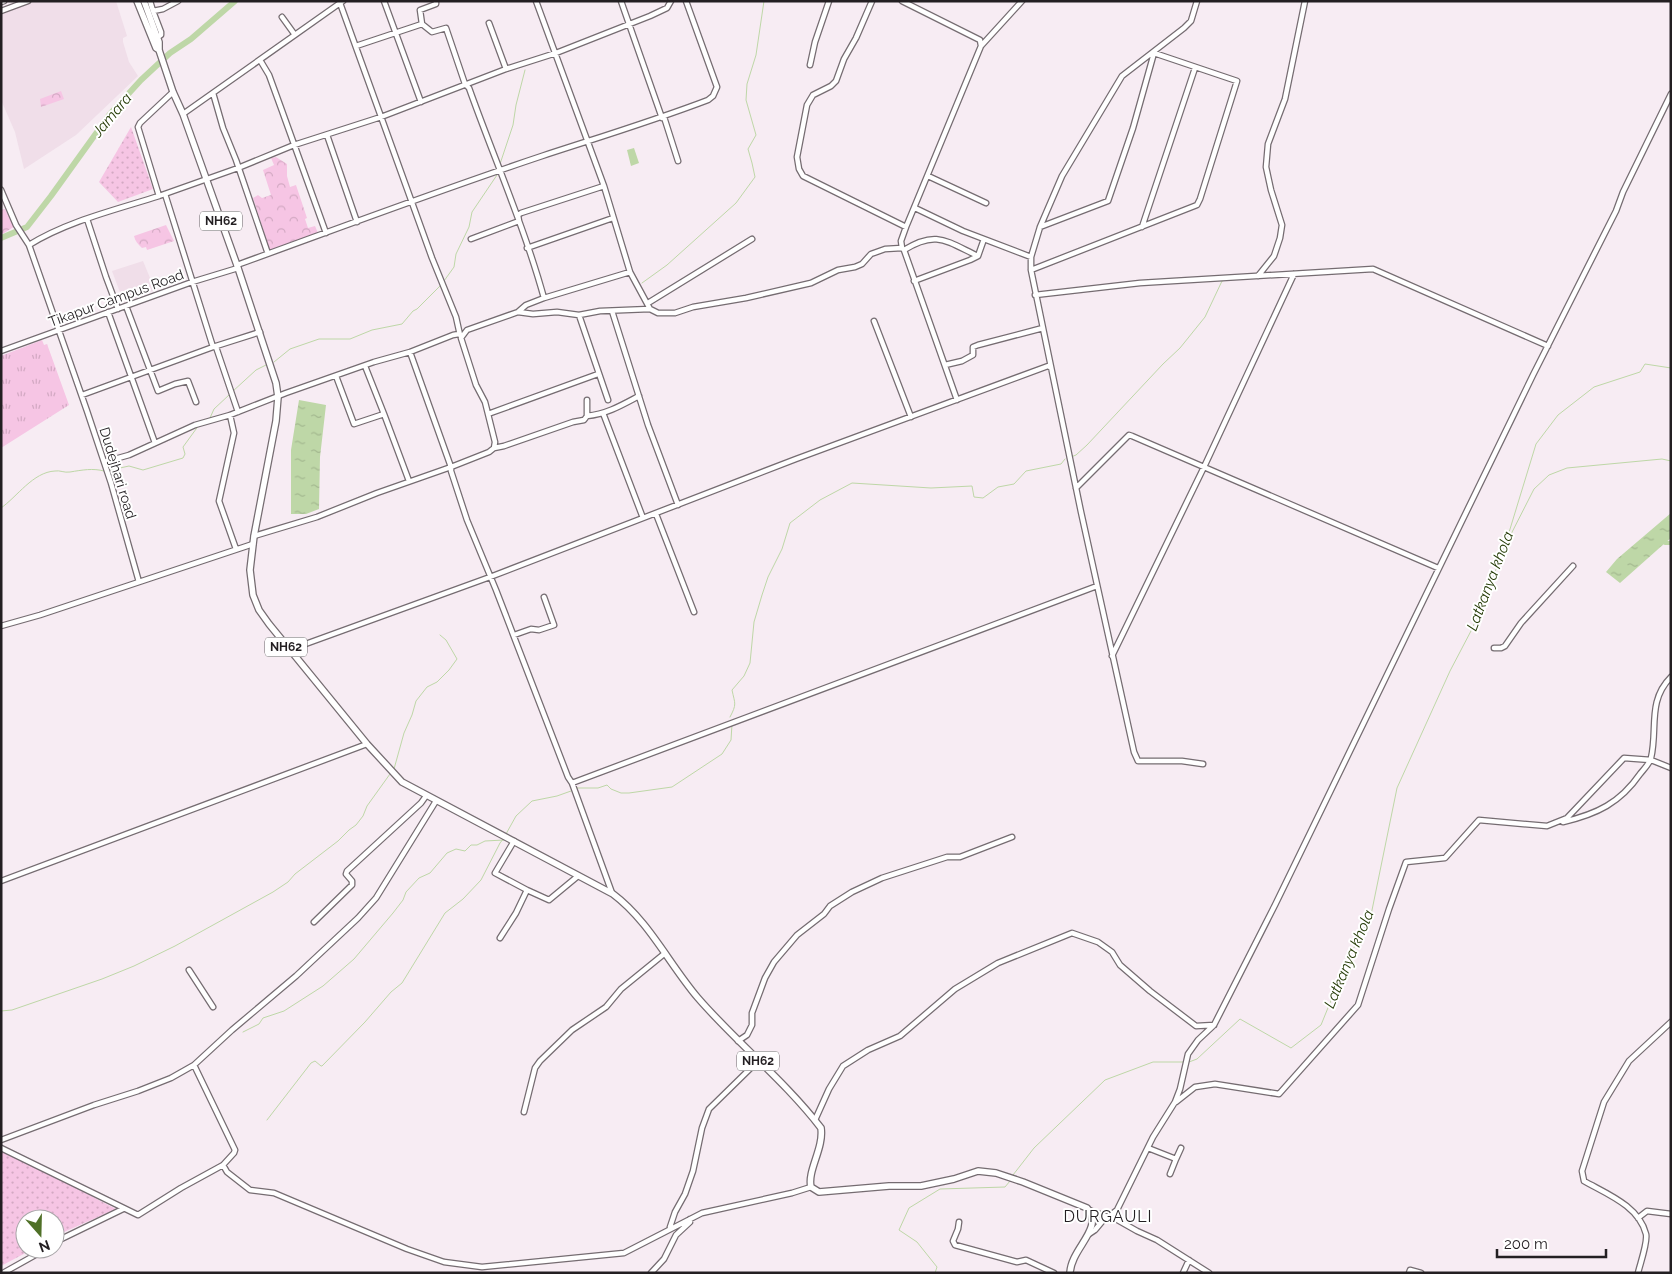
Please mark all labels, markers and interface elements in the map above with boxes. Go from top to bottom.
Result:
water label: Jamara [88,89,136,141]
road number: NH62 [200,212,242,230]
street label: Tikapur Campus Road [46,266,186,330]
street label: Dudejhari road [96,425,140,521]
water label: Latkanya khola [1463,529,1517,633]
road number: NH62 [265,638,307,656]
water label: Latkanya khola [1320,907,1378,1011]
road number: NH62 [737,1052,779,1070]
district label: DURGAULI [1063,1207,1153,1226]
north arrow [15,1209,65,1259]
scale bar [1497,1226,1606,1258]
text: 200 m [1504,1235,1548,1253]
text: N [37,1237,52,1256]

